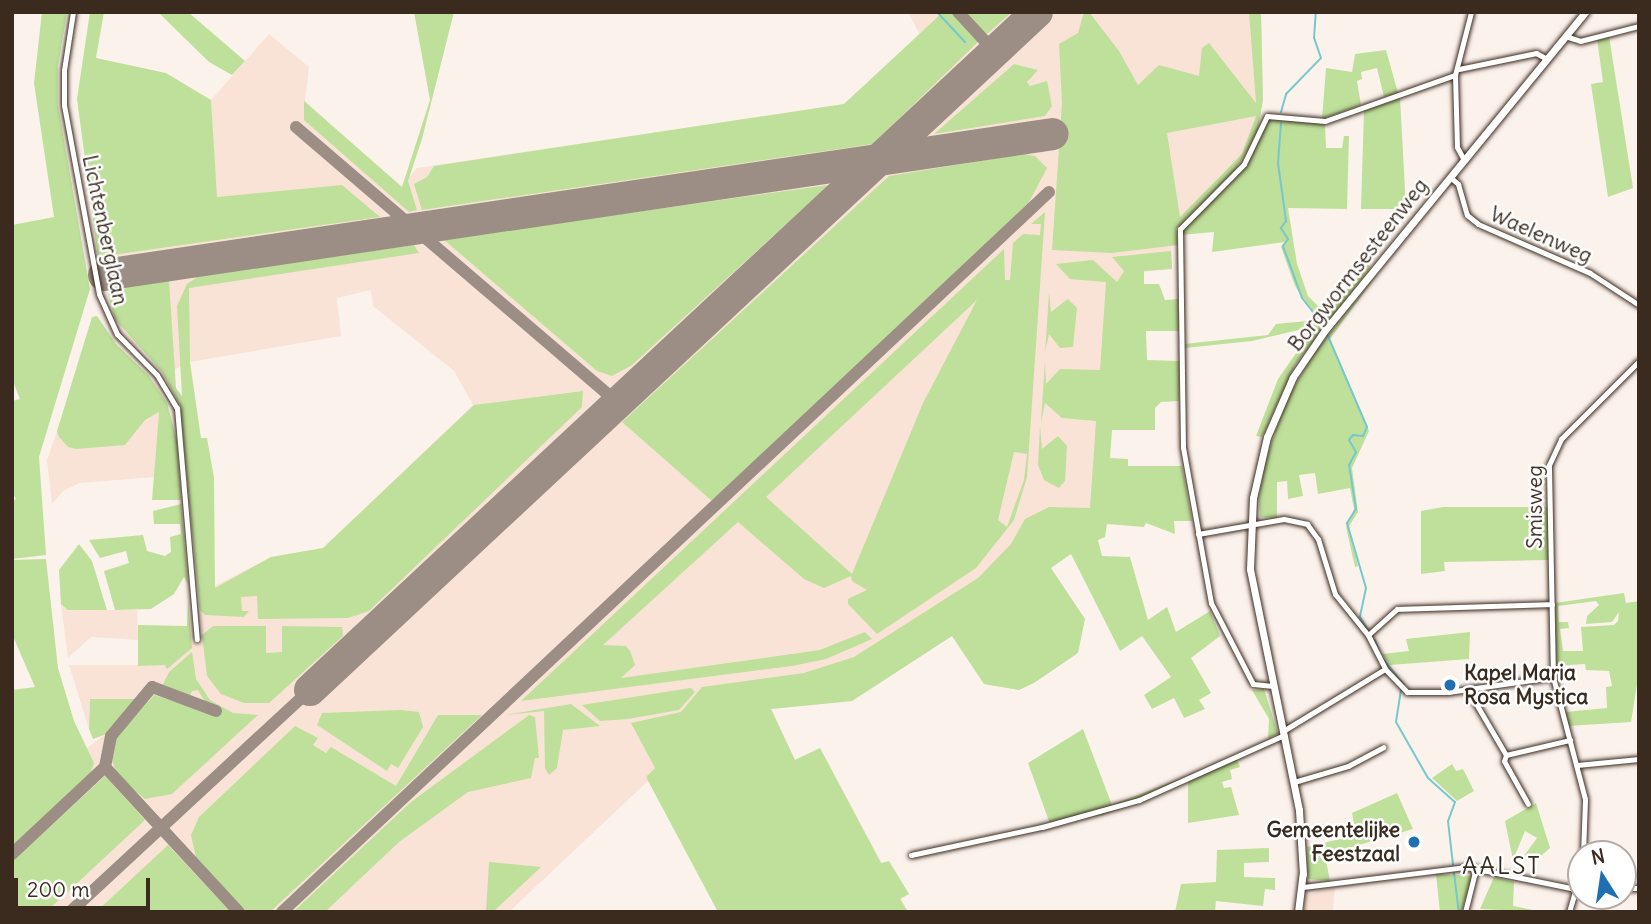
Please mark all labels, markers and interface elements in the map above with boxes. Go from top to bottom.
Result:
street label: Lichtenberglaan [77,153,133,307]
street label: Borgwormsesteenweg [1283,174,1433,356]
street label: Waelenweg [1486,201,1596,269]
street label: Smisweg [1522,465,1548,549]
place label: Kapel Maria Rosa Mystica [1464,660,1588,710]
marker: Kapel Maria Rosa Mystica [1442,677,1458,693]
place label: Gemeentelijke Feestzaal [1266,817,1400,867]
marker: Gemeentelijke Feestzaal [1406,834,1422,850]
north arrow [1567,840,1637,910]
text: N [1589,843,1607,870]
district label: AALST [1463,852,1541,880]
scale bar [18,864,154,908]
text: 200 m [27,876,90,903]

